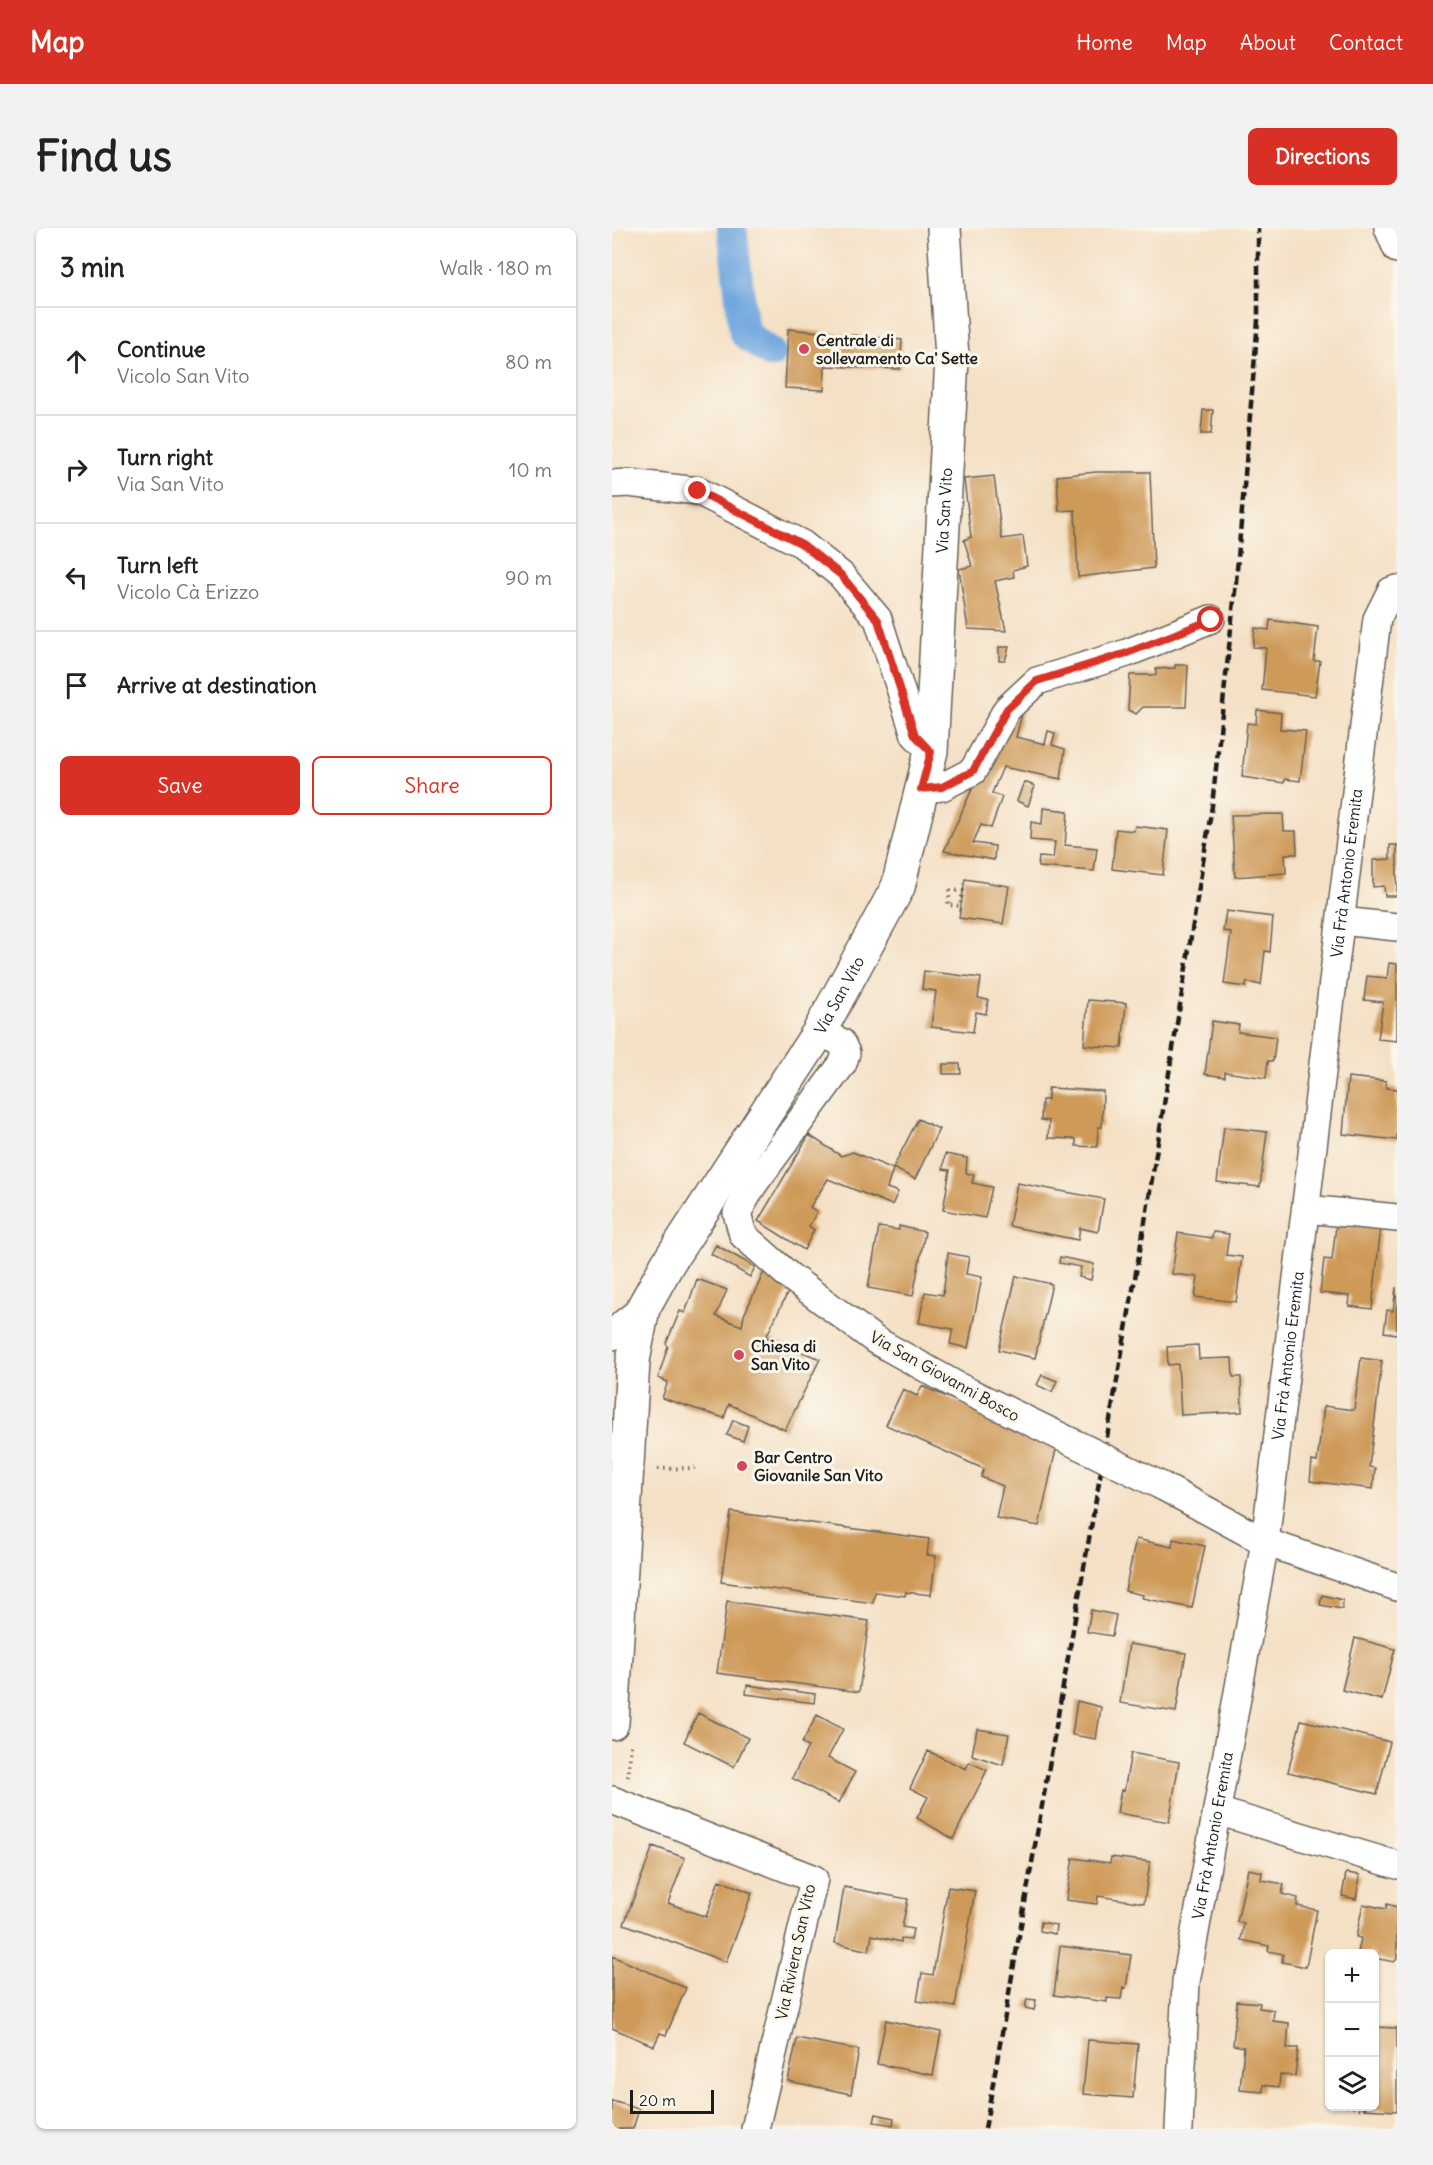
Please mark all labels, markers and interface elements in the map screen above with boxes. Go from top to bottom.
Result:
text: Map [30,24,84,60]
text: Home [1076,29,1133,56]
text: Map [1166,29,1207,56]
text: About [1240,29,1296,56]
text: Contact [1329,29,1403,56]
button: Directions [1248,128,1397,185]
text: Find us [36,130,172,182]
text: 3 min [60,251,125,284]
text: Walk · 180 m [440,255,552,280]
place label: Centrale di sollevamento Ca' Sette [816,330,978,368]
text: Continue [117,335,206,363]
marker: Centrale di sollevamento Ca' Sette [797,342,811,356]
icon: ahead [60,345,93,378]
text: 80 m [505,349,552,374]
text: Vicolo San Vito [117,363,250,388]
text: Turn right [117,443,213,471]
icon: right [60,453,93,486]
text: 10 m [509,457,552,482]
street label: Via San Vito [932,467,956,554]
text: Via San Vito [117,471,224,496]
route end [684,477,710,503]
text: Turn left [117,551,198,579]
icon: left [60,561,93,594]
text: 90 m [505,565,552,590]
text: Vicolo Cà Erizzo [117,579,259,604]
route start [1197,606,1223,632]
icon: arrive [60,669,93,702]
text: Arrive at destination [117,671,317,699]
button: Save [60,756,300,815]
button: Share [312,756,552,815]
street label: Via Frà Antonio Eremita [1326,788,1366,959]
street label: Via San Vito [810,953,868,1038]
street label: Via Frà Antonio Eremita [1267,1270,1308,1441]
street label: Via San Giovanni Bosco [867,1326,1023,1426]
place label: Chiesa di San Vito [751,1336,816,1374]
marker: Chiesa di San Vito [732,1348,746,1362]
place label: Bar Centro Giovanile San Vito [754,1447,883,1485]
marker: Bar Centro Giovanile San Vito [735,1459,749,1473]
street label: Via Frà Antonio Eremita [1187,1750,1237,1921]
street label: Via Riviera San Vito [771,1882,819,2022]
map controls [1325,1949,1379,2111]
button: + [1325,1949,1379,2003]
button: − [1325,2003,1379,2057]
button: layers [1325,2057,1379,2111]
scale bar [630,2087,714,2114]
text: 20 m [639,2090,676,2110]

